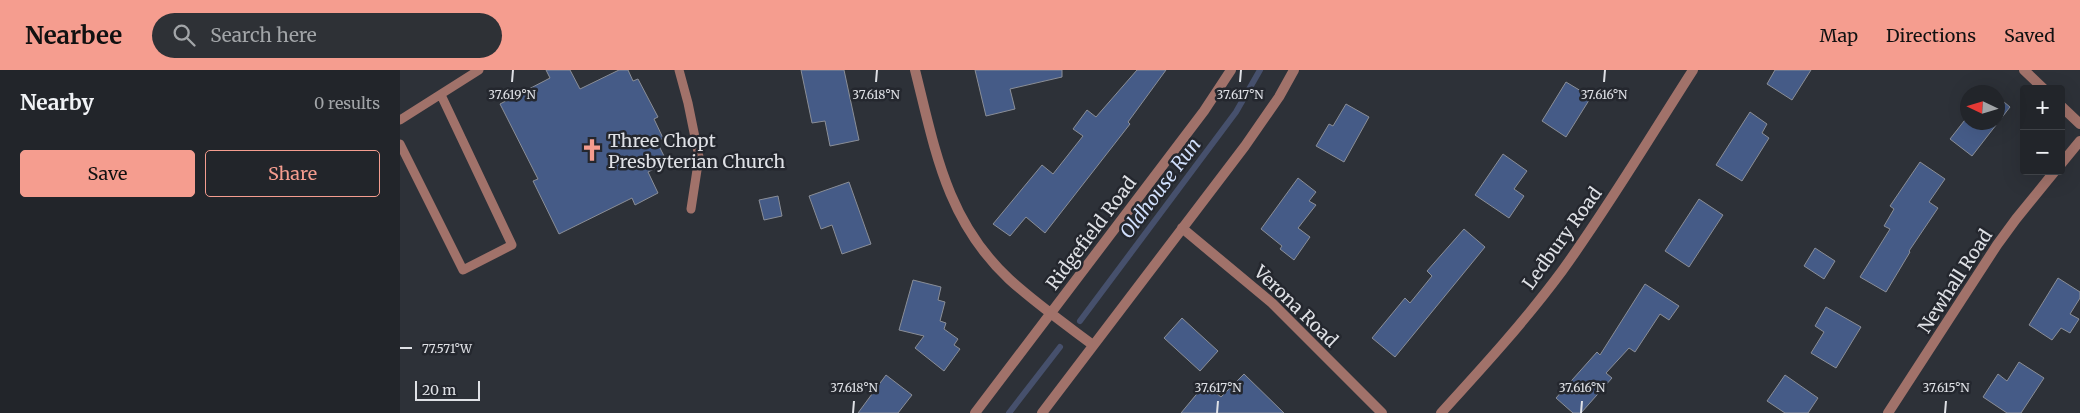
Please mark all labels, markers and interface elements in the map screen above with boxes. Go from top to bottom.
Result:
search box [152,13,502,58]
text: Nearbee [25,20,122,51]
icon: search [170,21,198,49]
text: Search here [210,23,317,47]
text: Map [1820,24,1858,47]
text: Directions [1886,24,1976,47]
text: Saved [2004,24,2055,47]
north arrow [1960,85,2005,130]
map controls [2020,85,2065,175]
button: + [2020,85,2065,130]
text: 37.619°N [488,87,536,102]
text: 37.618°N [852,87,900,102]
text: 37.617°N [1216,87,1264,102]
text: 37.616°N [1581,87,1628,102]
text: Nearby [20,89,94,116]
text: 0 results [314,93,380,113]
place label: Three Chopt Presbyterian Church [608,129,785,173]
button: − [2020,130,2065,175]
water label: Oldhouse Run [1114,133,1206,243]
church icon: Three Chopt Presbyterian Church [579,137,605,163]
button: Save [20,150,195,197]
button: Share [205,150,380,197]
street label: Ridgefield Road [1041,172,1141,294]
street label: Ledbury Road [1517,182,1607,294]
street label: Newhall Road [1913,225,1997,337]
street label: Verona Road [1248,260,1343,352]
text: 77.571°W [422,341,473,356]
scale bar [415,378,480,401]
text: 37.618°N [830,380,878,395]
text: 37.617°N [1194,380,1242,395]
text: 37.616°N [1559,380,1606,395]
text: 37.615°N [1922,380,1970,395]
text: 20 m [422,381,456,399]

